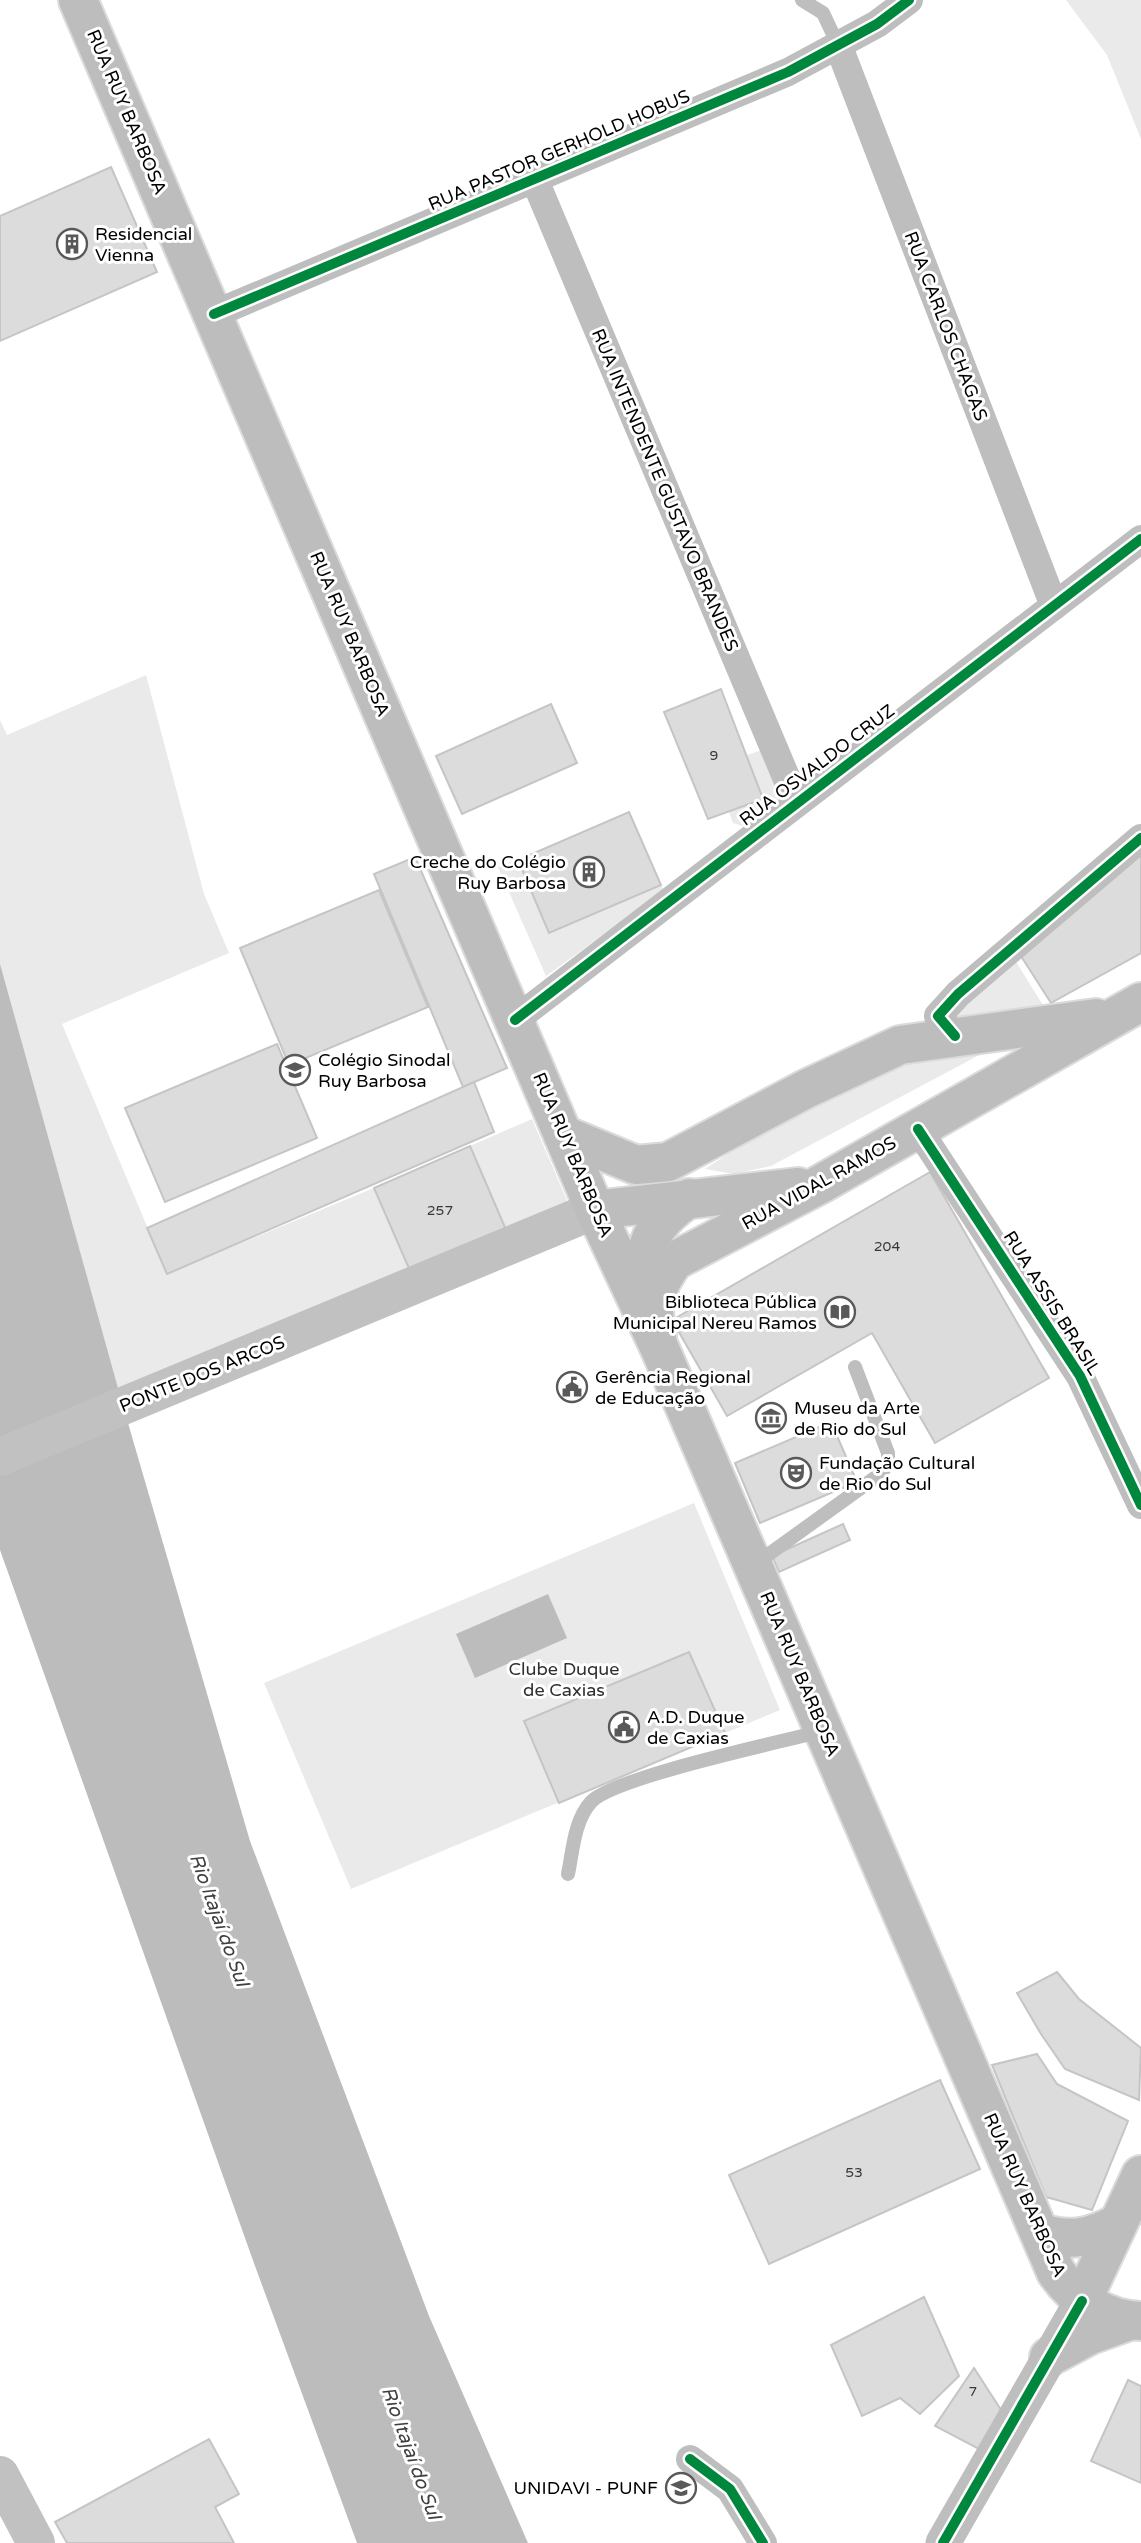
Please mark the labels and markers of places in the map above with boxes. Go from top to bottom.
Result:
place label: Residencial Vienna [95,223,192,266]
building icon: Residencial Vienna [55,227,89,261]
place label: Creche do Colégio Ruy Barbosa [410,851,566,894]
building icon: Creche do Colégio Ruy Barbosa [572,855,606,889]
place label: Colégio Sinodal Ruy Barbosa [318,1049,451,1092]
school or university icon: Colégio Sinodal Ruy Barbosa [278,1053,312,1087]
place label: Biblioteca Pública Municipal Nereu Ramos [613,1291,817,1334]
library icon: Biblioteca Pública Municipal Nereu Ramos [823,1295,857,1329]
place label: Gerência Regional de Educação [595,1366,751,1409]
public building icon: Gerência Regional de Educação [555,1370,589,1404]
place label: Museu da Arte de Rio do Sul [794,1397,920,1440]
museum icon: Museu da Arte de Rio do Sul [754,1401,788,1435]
place label: Fundação Cultural de Rio do Sul [819,1452,975,1495]
theatre icon: Fundação Cultural de Rio do Sul [779,1456,813,1490]
place label: A.D. Duque de Caxias [647,1706,744,1749]
public building icon: A.D. Duque de Caxias [607,1710,641,1744]
school or university icon: UNIDAVI - PUNF [664,2471,698,2505]
place label: UNIDAVI - PUNF [513,2477,658,2499]

